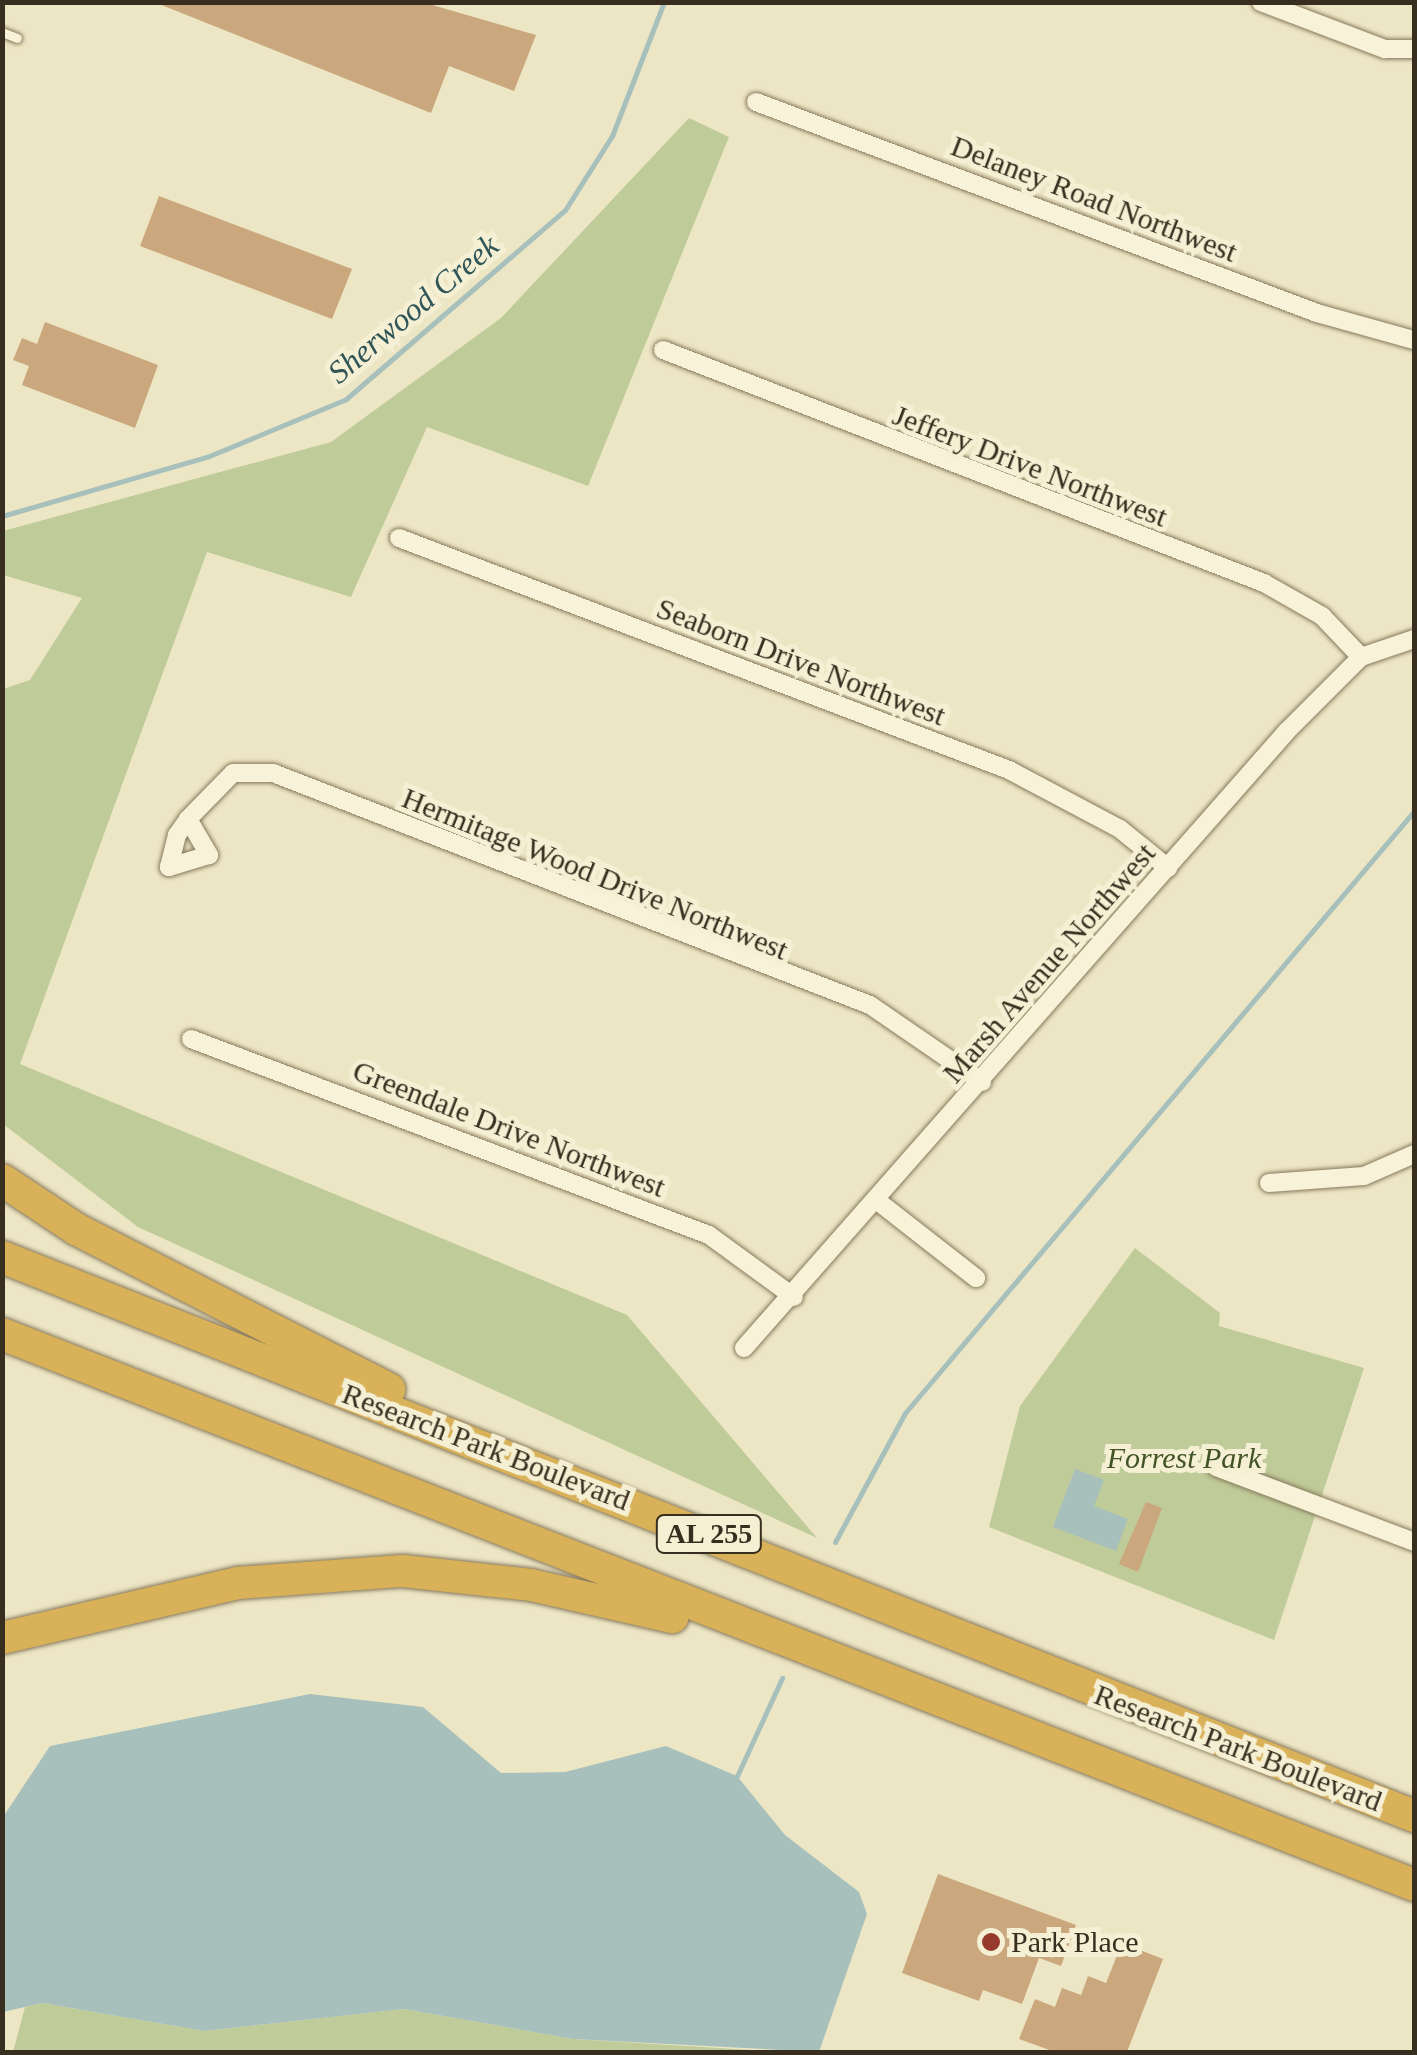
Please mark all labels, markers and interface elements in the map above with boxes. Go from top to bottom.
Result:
street label: Delaney Road Northwest [946,128,1242,270]
water label: Sherwood Creek [320,226,506,392]
street label: Jeffery Drive Northwest [888,397,1172,535]
street label: Seaborn Drive Northwest [651,590,951,734]
street label: Hermitage Wood Drive Northwest [397,780,793,968]
street label: Marsh Avenue Northwest [934,835,1164,1091]
street label: Greendale Drive Northwest [348,1053,670,1205]
street label: Research Park Boulevard [337,1376,635,1518]
park label: Forrest Park [1107,1440,1261,1476]
road number: AL 255 [654,1511,764,1557]
street label: Research Park Boulevard [1089,1677,1387,1819]
place label: Park Place [1011,1924,1138,1960]
marker: Park Place [980,1931,1002,1953]

